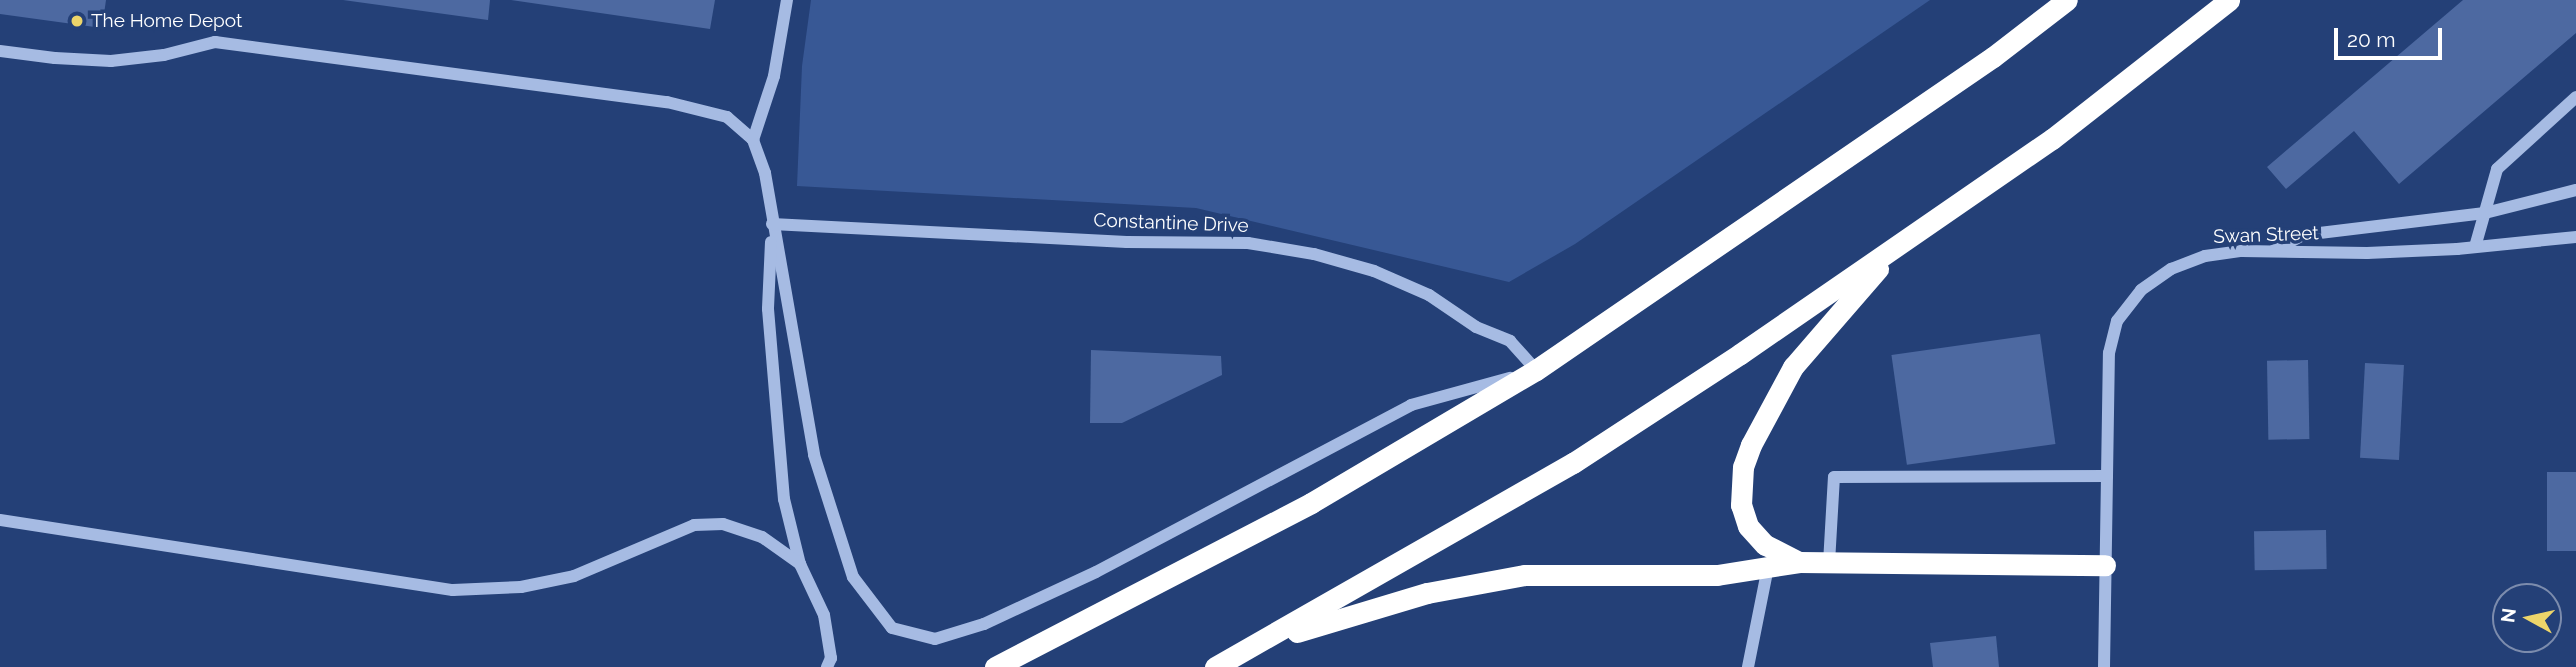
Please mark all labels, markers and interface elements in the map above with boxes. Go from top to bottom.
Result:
place label: The Home Depot [91,10,242,32]
marker: The Home Depot [69,13,85,29]
scale bar [2338,14,2446,58]
text: 20 m [2347,27,2395,52]
street label: Constantine Drive [1093,209,1249,237]
street label: Swan Street [2213,222,2319,248]
north arrow [2492,583,2562,653]
text: N [2496,607,2520,624]

